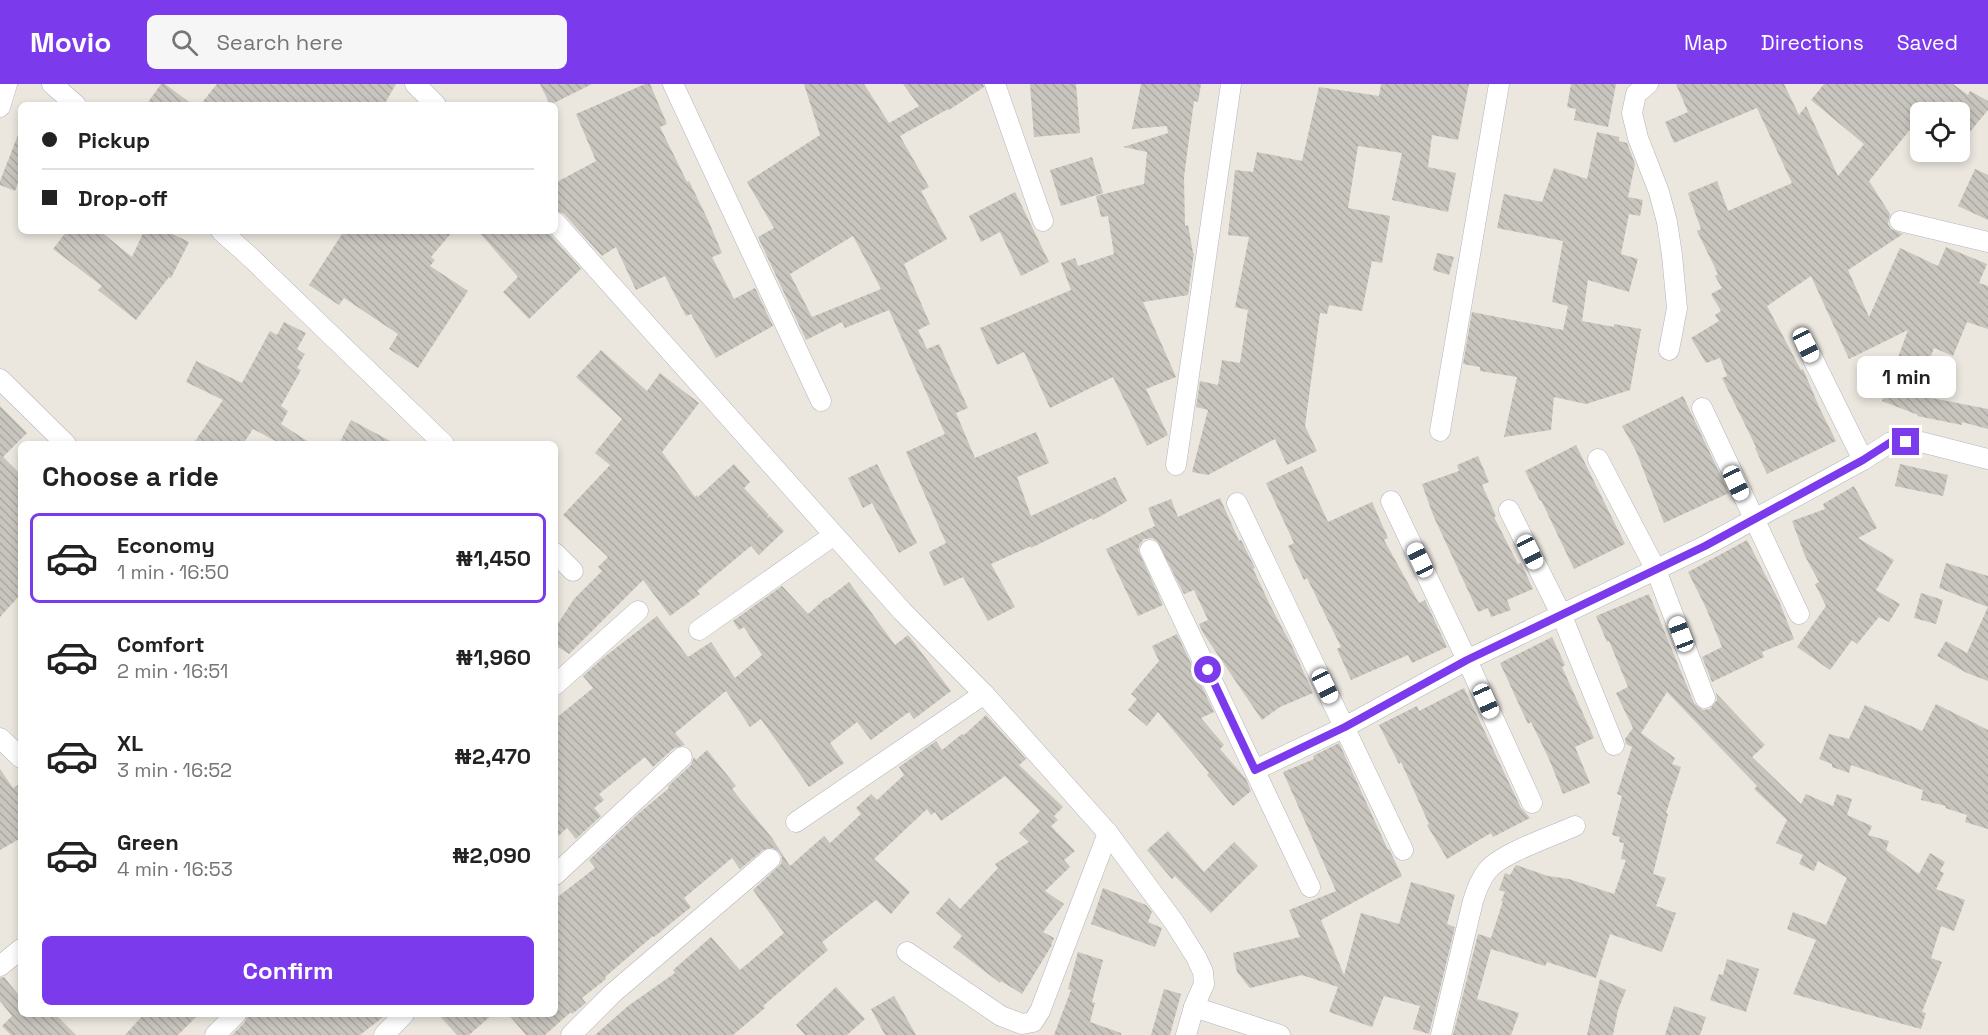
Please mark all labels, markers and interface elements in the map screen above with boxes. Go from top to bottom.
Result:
search box [147,15,567,69]
text: Movio [30,24,111,60]
icon: search [168,26,201,59]
text: Search here [216,28,343,56]
text: Map [1684,29,1728,56]
text: Directions [1761,29,1864,56]
text: Saved [1897,29,1958,56]
map controls [1910,102,1970,162]
button: locate [1910,102,1970,162]
text: Pickup [78,126,150,154]
text: Drop-off [78,184,168,212]
car [1790,325,1822,365]
callout: 1 min [1856,355,1956,397]
text: 1 min [1882,364,1931,390]
route end [1892,428,1919,455]
text: Choose a ride [42,459,219,494]
car [1720,463,1752,503]
icon: car [45,531,99,585]
text: Economy [117,531,215,559]
car [1514,532,1546,572]
car [1404,540,1436,580]
text: ₦1,450 [455,544,531,572]
text: 1 min · 16:50 [117,559,229,585]
car [1666,614,1696,654]
icon: car [45,630,99,684]
text: Comfort [117,630,205,658]
text: ₦1,960 [455,643,531,671]
route start [1194,656,1221,683]
text: 2 min · 16:51 [117,658,228,684]
car [1309,666,1341,706]
car [1470,681,1502,721]
icon: car [45,729,99,783]
text: XL [117,729,143,757]
text: ₦2,470 [454,742,531,770]
text: 3 min · 16:52 [117,757,232,783]
icon: car [45,828,99,882]
text: Green [117,828,179,856]
text: ₦2,090 [452,841,531,869]
text: 4 min · 16:53 [117,856,233,882]
button: Confirm [42,936,534,1005]

